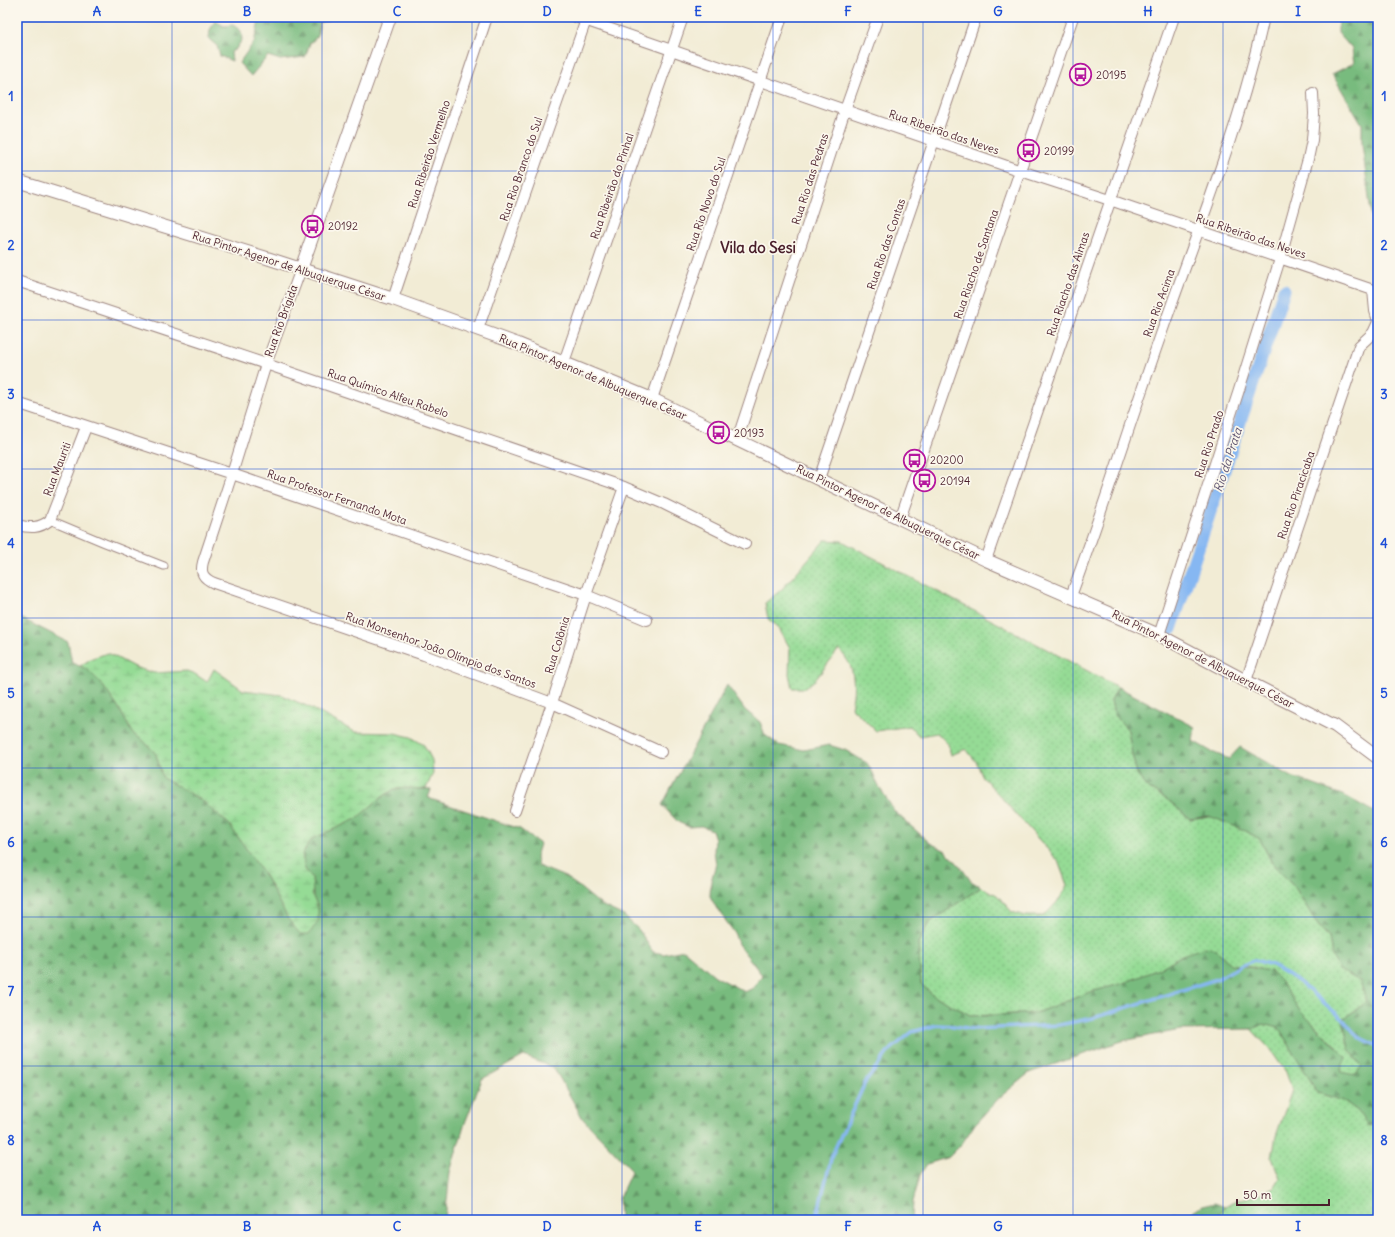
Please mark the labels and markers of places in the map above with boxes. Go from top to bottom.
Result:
bus stop icon: 20195 [1068,62,1094,88]
place label: 20195 [1096,68,1126,82]
bus stop icon: 20199 [1015,138,1041,164]
place label: 20199 [1044,144,1074,158]
bus stop icon: 20192 [299,213,325,239]
place label: 20192 [328,219,358,233]
bus stop icon: 20193 [706,420,732,446]
place label: 20193 [734,426,764,440]
bus stop icon: 20200 [902,447,928,473]
place label: 20200 [930,453,964,467]
bus stop icon: 20194 [912,468,938,494]
place label: 20194 [940,474,970,488]

